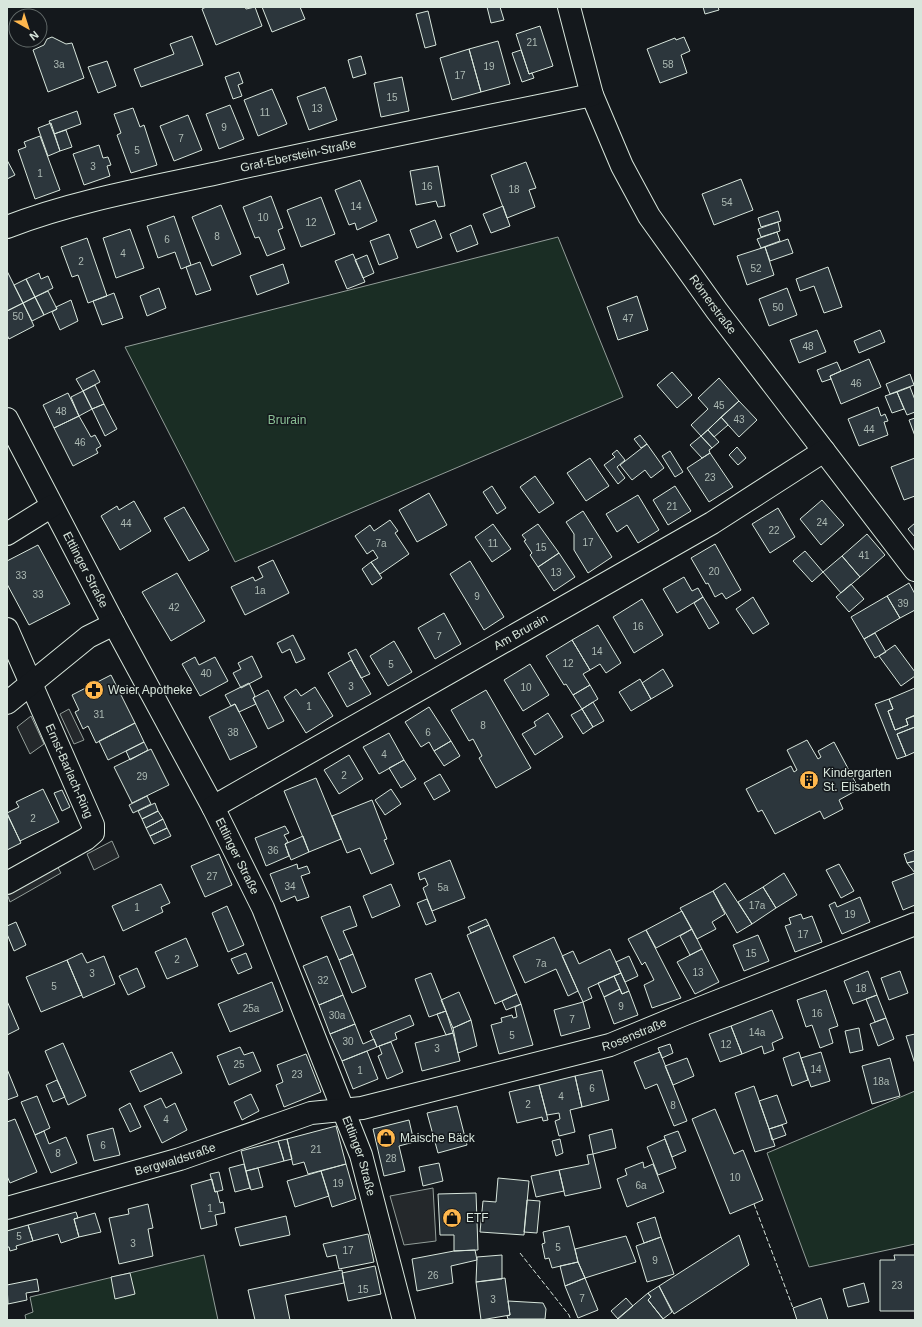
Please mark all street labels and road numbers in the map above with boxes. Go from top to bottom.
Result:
street label: Graf-Eberstein-Straße [239,136,358,175]
street label: Römerstraße [686,272,739,337]
street label: Ettlinger Straße [60,529,111,610]
street label: Am Brurain [491,611,550,653]
street label: Ernst-Barlach-Ring [42,722,96,820]
street label: Ettlinger Straße [212,815,262,897]
street label: Rosenstraße [600,1015,669,1054]
street label: Ettlinger Straße [339,1114,378,1198]
street label: Bergwaldstraße [133,1140,218,1179]

